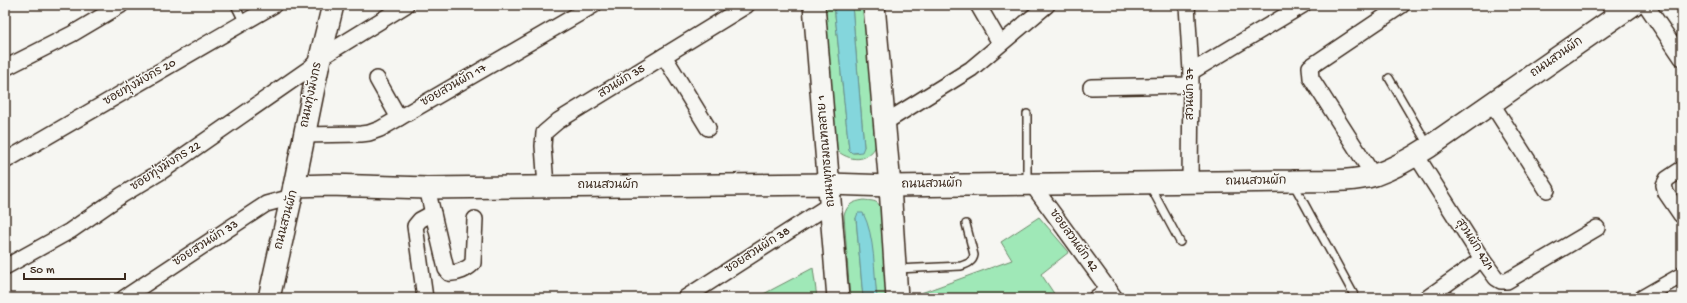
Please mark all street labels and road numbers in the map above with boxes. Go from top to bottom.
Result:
street label: ถนนสวนผัก [1527,33,1586,81]
street label: ซอยทุ่งมังกร 20 [100,54,179,109]
street label: ถนนทุ่งมังกร [295,60,326,129]
street label: ซอยสวนผัก 17 [418,60,490,110]
street label: สวนผัก 35 [595,60,648,102]
street label: สวนผัก 37 [1182,67,1198,120]
street label: ถนนพุทธมณฑลสาย 1 [815,94,839,208]
street label: ซอยทุ่งมังกร 22 [127,137,204,195]
street label: ถนนสวนผัก [1225,172,1287,190]
street label: ถนนสวนผัก [901,175,963,193]
street label: ถนนสวนผัก [578,177,638,193]
street label: ถนนสวนผัก [270,188,302,251]
street label: ซอยสวนผัก 42 [1046,206,1102,275]
street label: สุวนผัก 42/1 [1452,215,1498,274]
street label: ซอยสวนผัก 33 [170,216,241,270]
street label: ซอยสวนผัก 38 [722,223,794,277]

